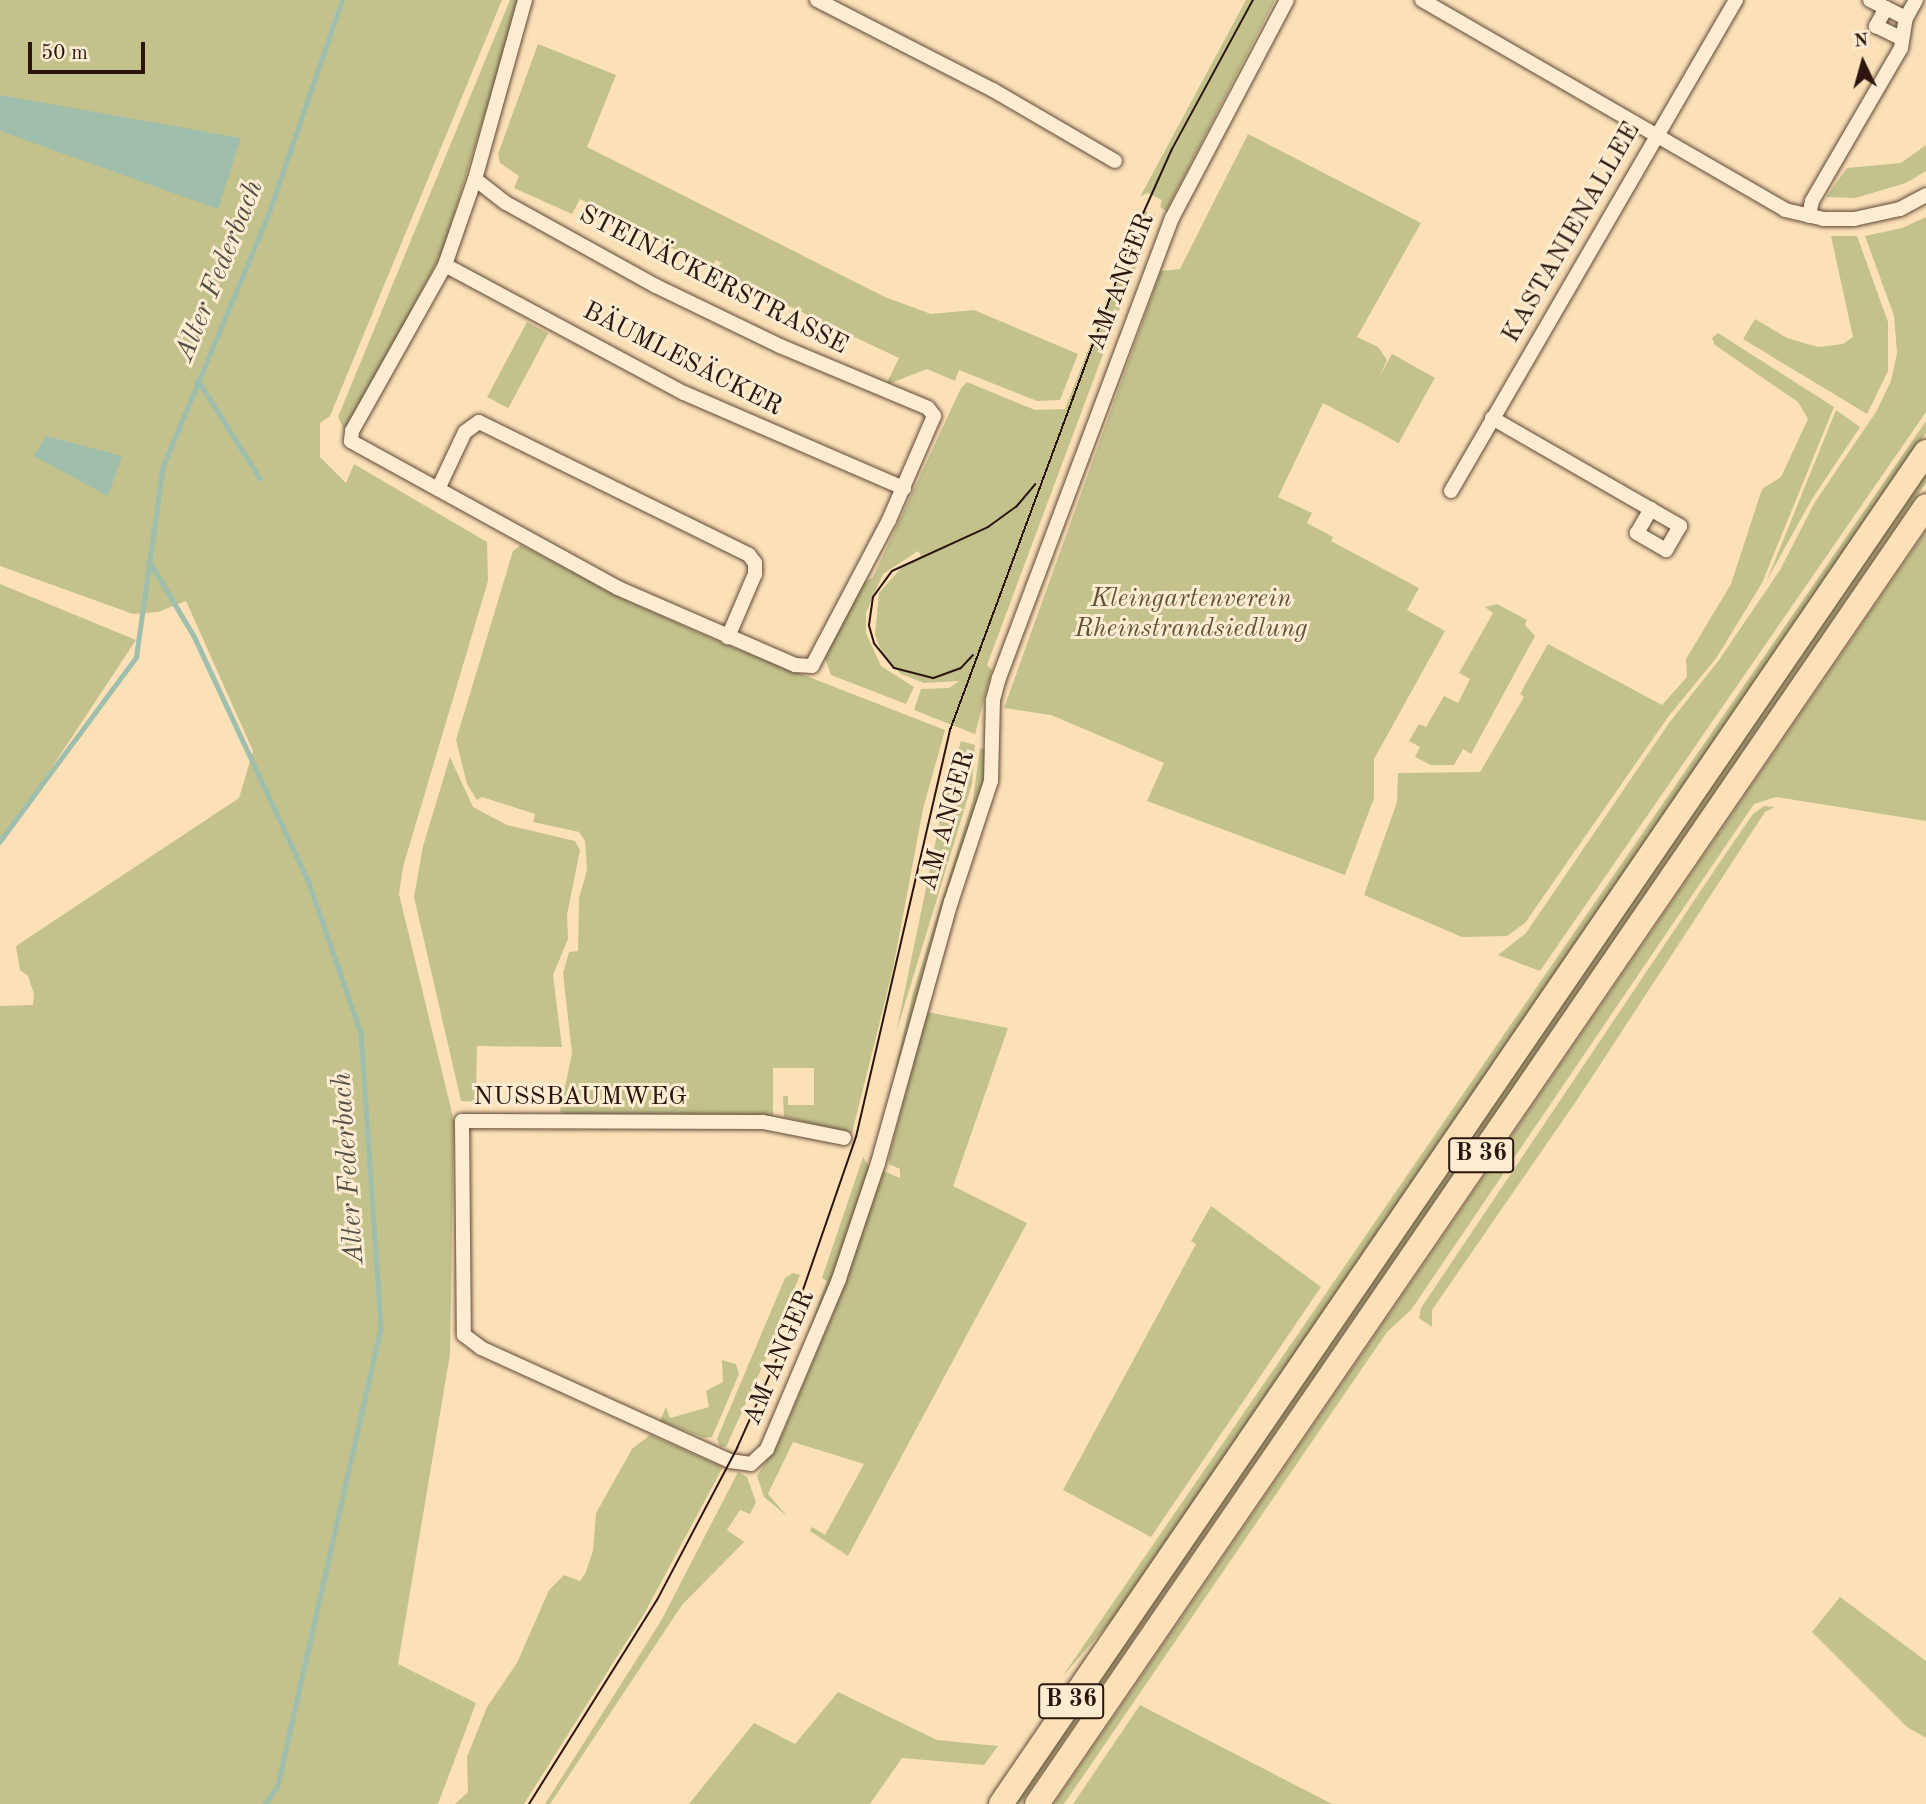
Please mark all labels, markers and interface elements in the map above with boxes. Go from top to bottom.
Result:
scale bar [32,28,149,72]
north arrow [1828,28,1898,98]
text: N [1853,31,1869,52]
text: 50 m [41,43,88,64]
street label: KASTANIENALLEE [1496,117,1648,349]
water label: Alter Federbach [168,176,272,366]
street label: STEINÄCKERSTRASSE [573,200,853,362]
street label: AM ANGER [1082,209,1162,355]
street label: BÄUMLESÄCKER [577,296,787,424]
park label: Kleingartenverein Rheinstrandsiedlung [1074,584,1308,646]
street label: AM ANGER [913,747,983,895]
water label: Alter Federbach [326,1071,372,1265]
street label: NUSSBAUMWEG [473,1082,687,1114]
road number: B 36 [1448,1134,1514,1176]
street label: AM ANGER [737,1286,823,1430]
road number: B 36 [1038,1680,1104,1722]

